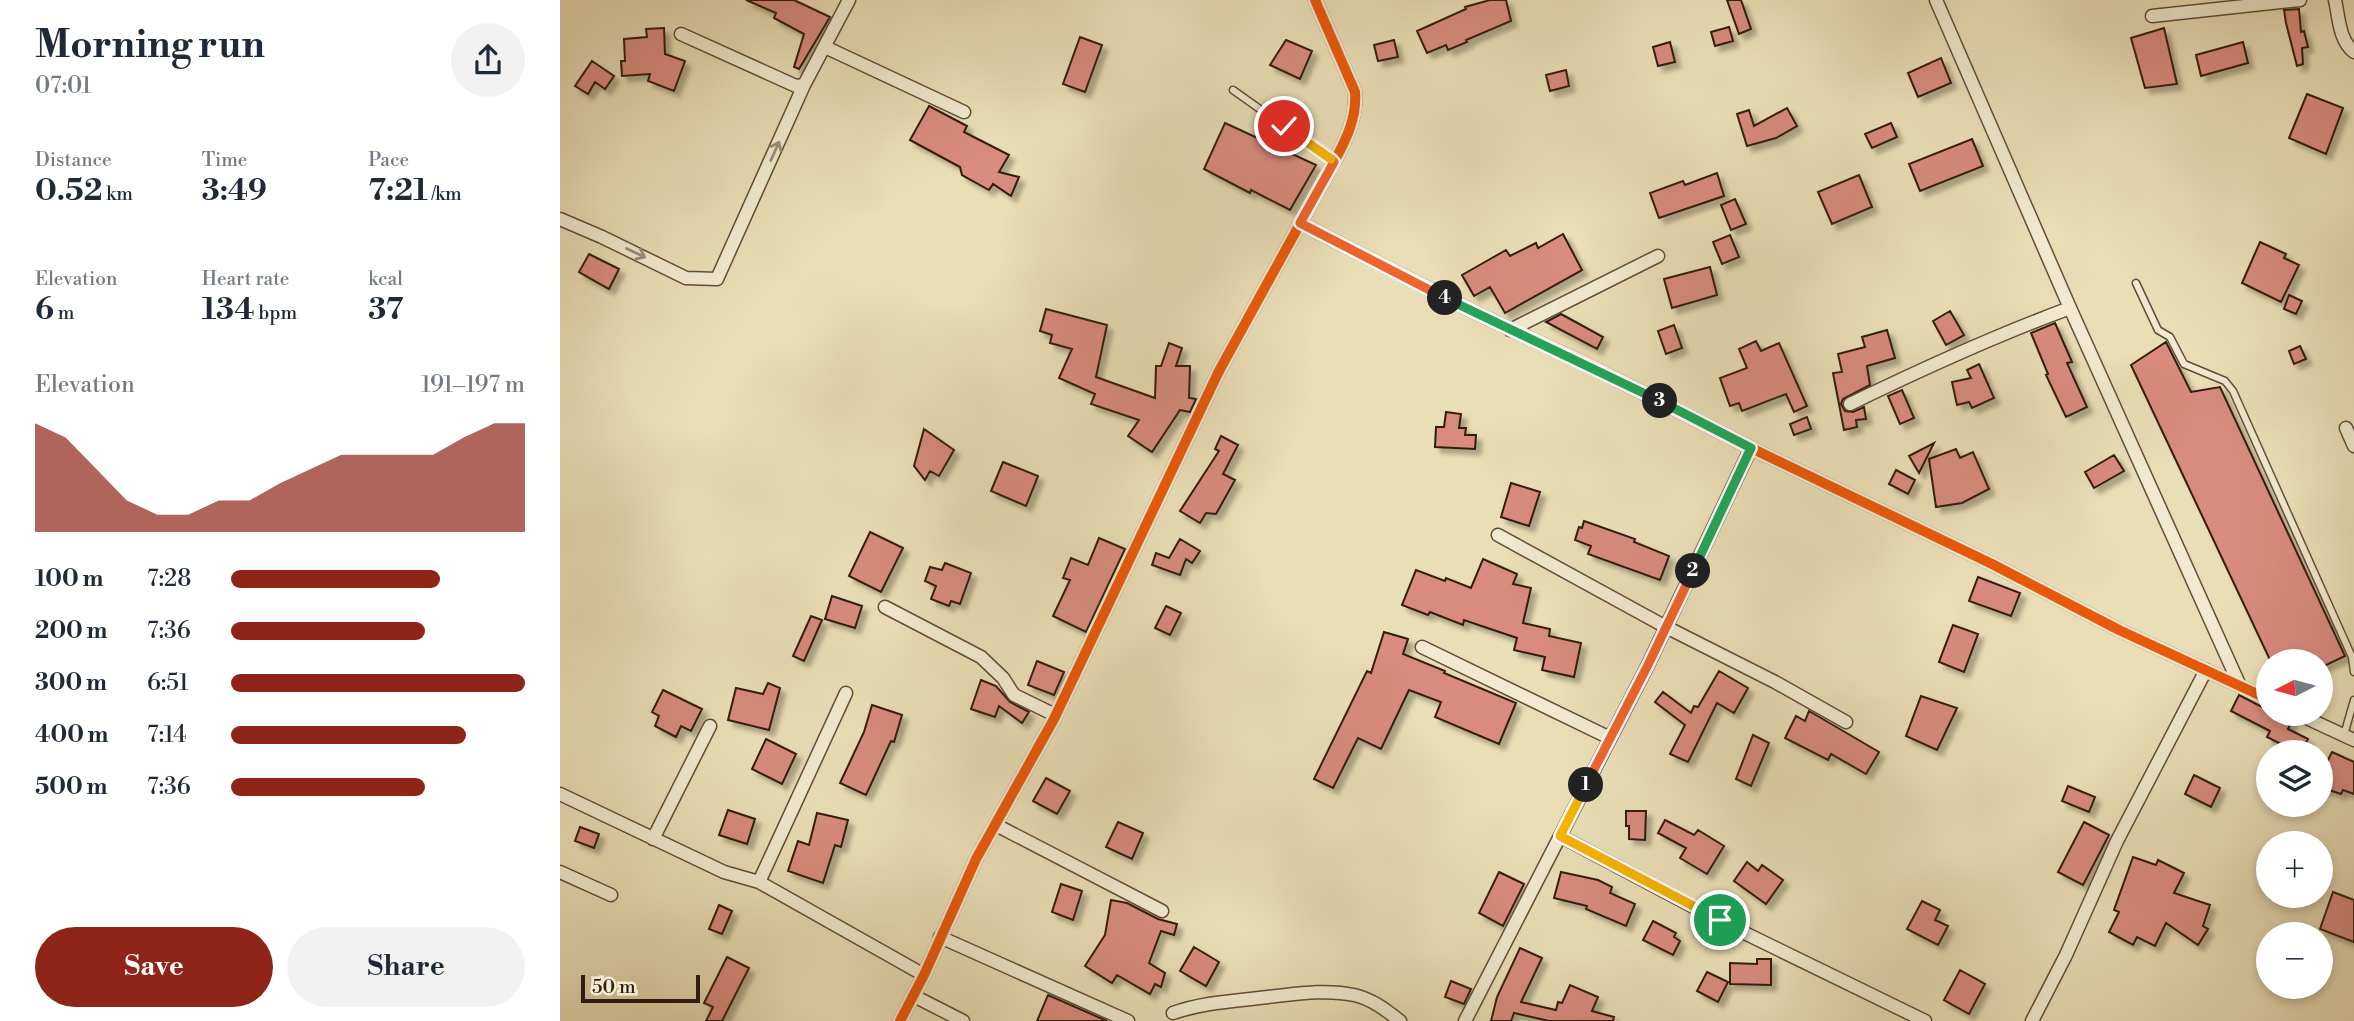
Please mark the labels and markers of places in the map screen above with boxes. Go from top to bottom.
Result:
pin [1254,96,1314,156]
pin: 4 [1428,280,1463,316]
pin: 3 [1642,384,1678,418]
pin: 2 [1676,554,1710,588]
pin: 1 [1569,768,1604,802]
pin [1690,890,1750,950]

